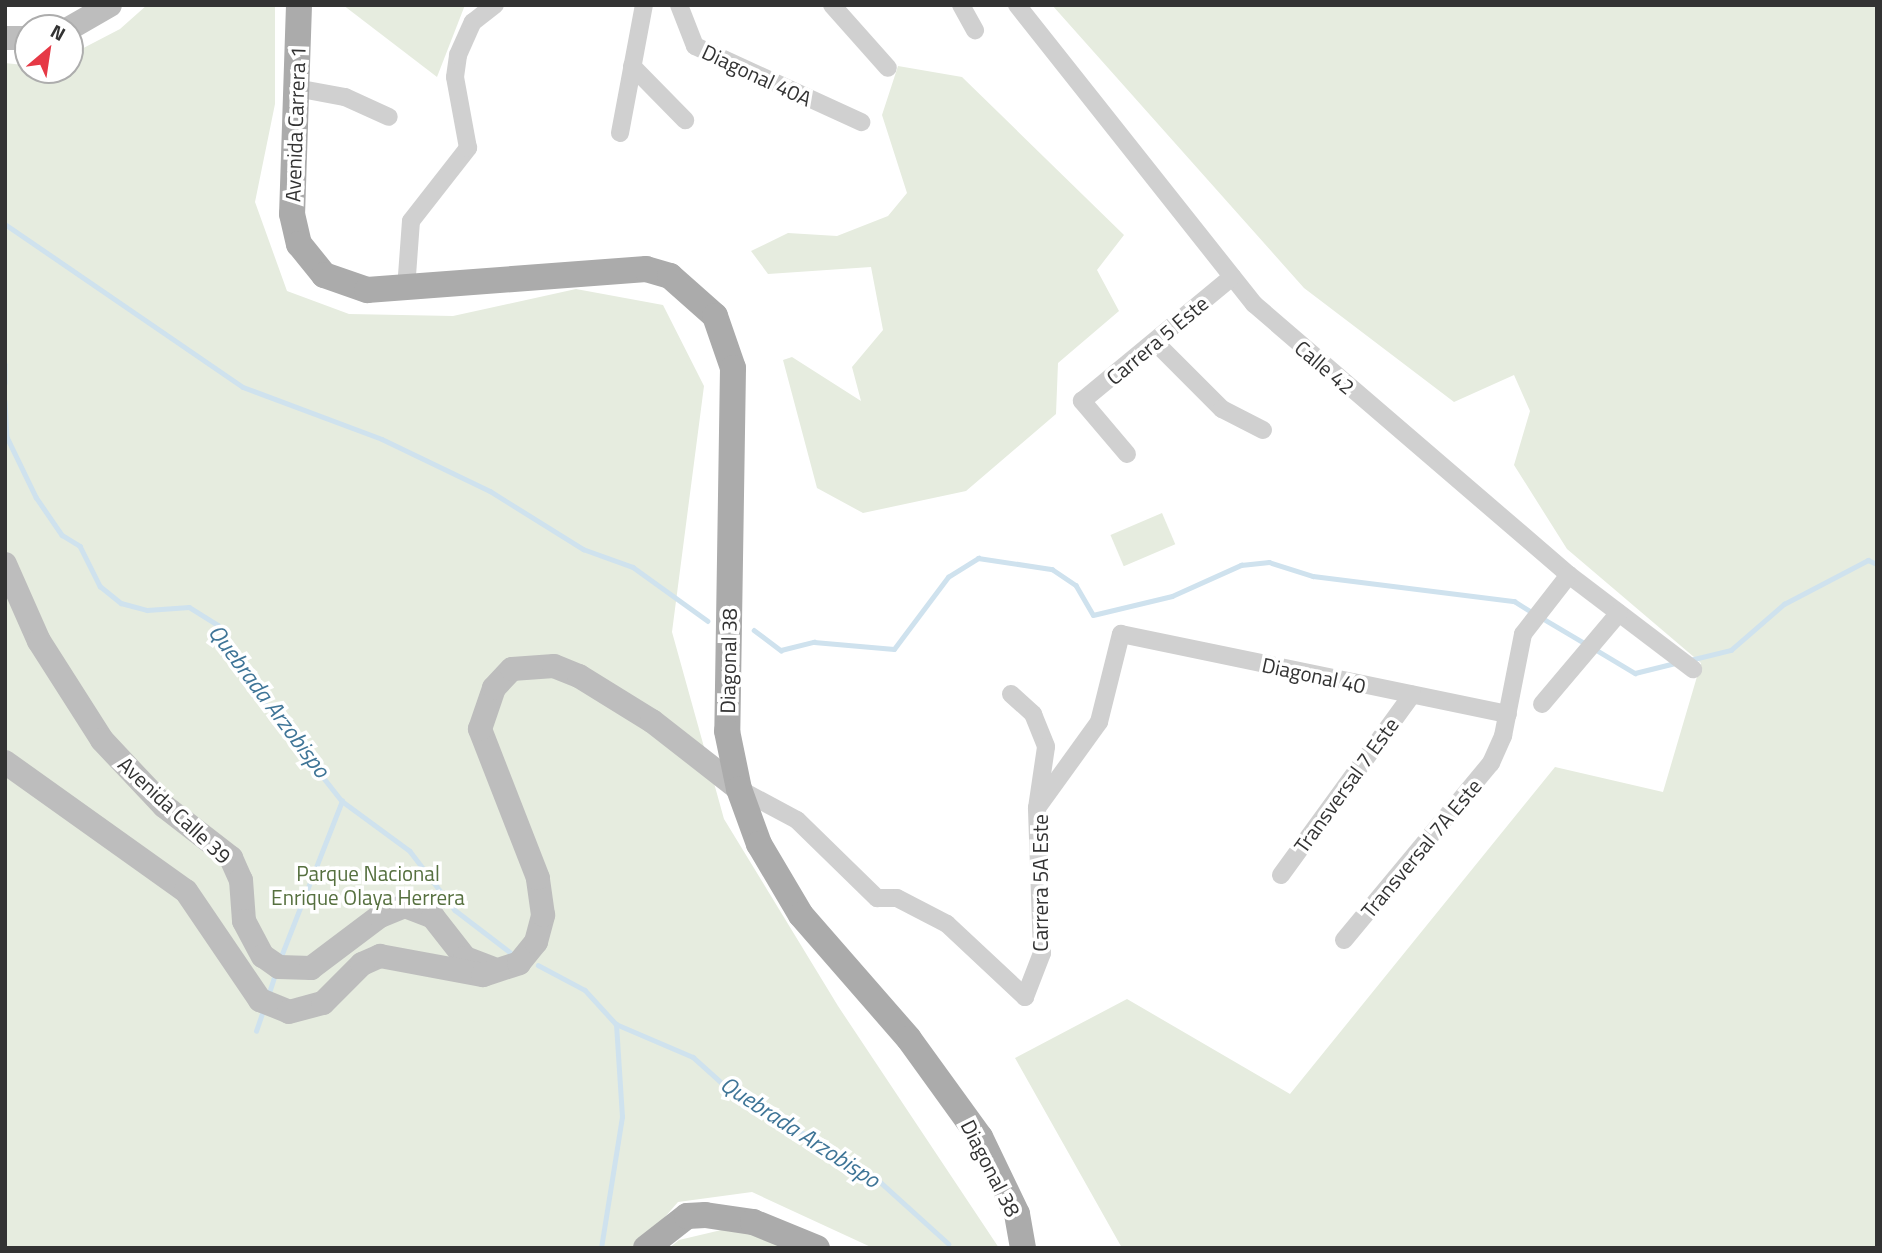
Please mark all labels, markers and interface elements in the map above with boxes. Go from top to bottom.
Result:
north arrow [14,14,84,84]
text: N [46,16,71,48]
street label: Diagonal 40A [698,39,816,111]
street label: Avenida Carrera 1 [280,46,310,202]
street label: Carrera 5 Este [1101,290,1213,390]
street label: Calle 42 [1290,335,1360,399]
street label: Diagonal 38 [714,608,742,714]
water label: Quebrada Arzobispo [203,619,335,783]
street label: Diagonal 40 [1260,652,1368,698]
street label: Transversal 7 Este [1288,712,1404,858]
street label: Avenida Calle 39 [113,751,237,869]
street label: Transversal 7A Este [1356,773,1486,923]
street label: Carrera 5A Este [1027,814,1053,952]
park label: Parque Nacional Enrique Olaya Herrera [271,860,465,910]
water label: Quebrada Arzobispo [715,1070,885,1194]
street label: Diagonal 38 [956,1115,1026,1221]

